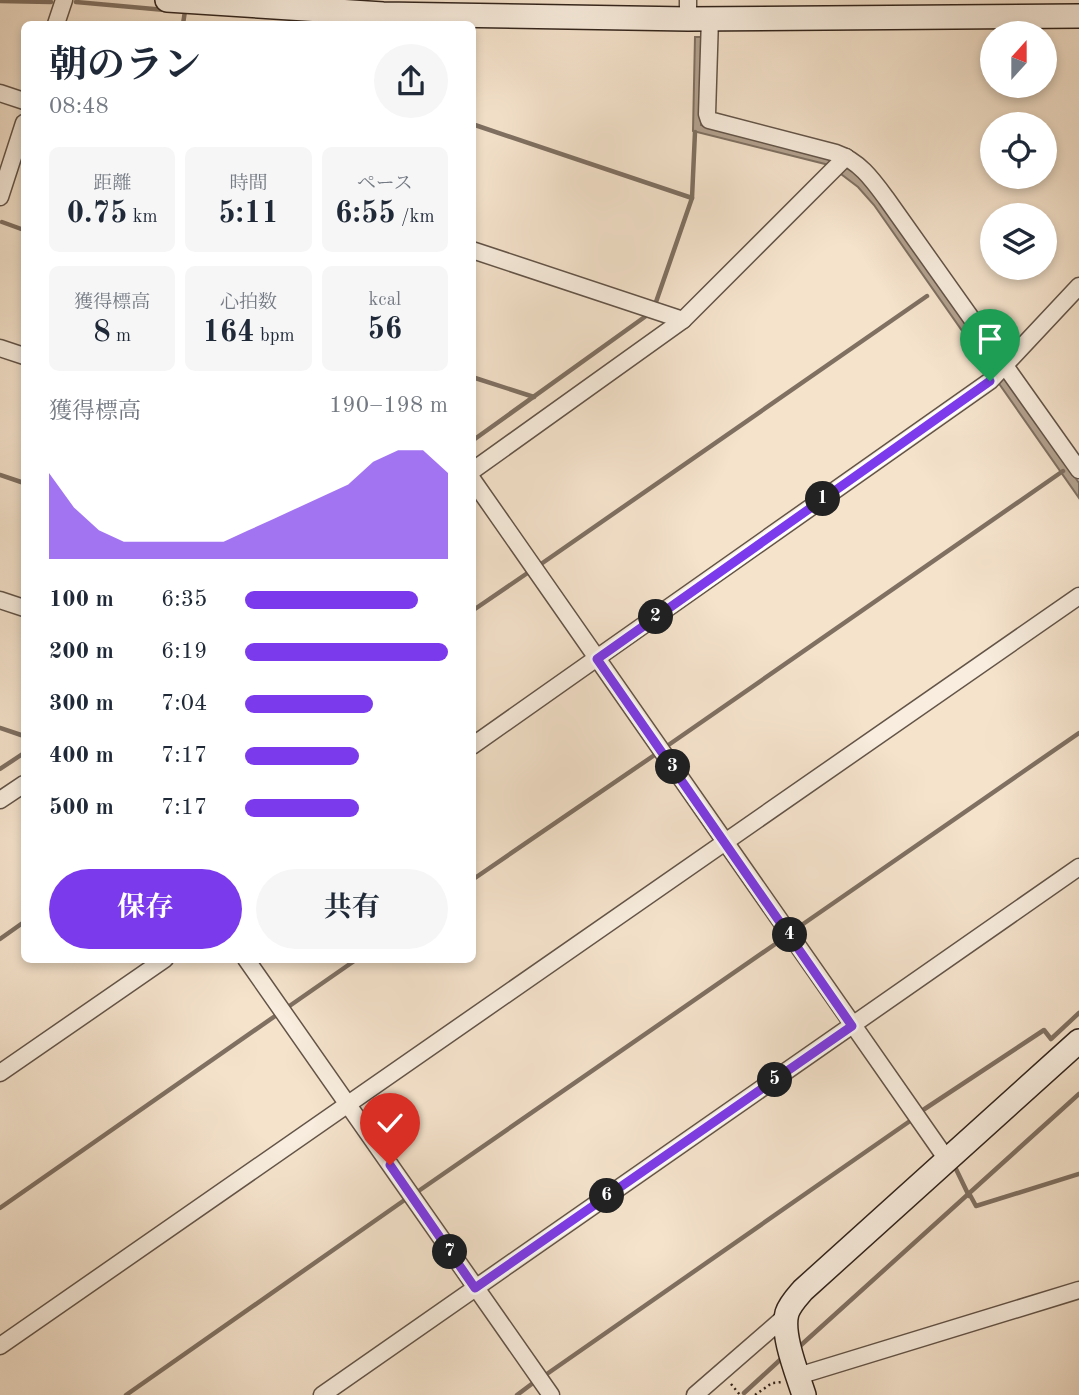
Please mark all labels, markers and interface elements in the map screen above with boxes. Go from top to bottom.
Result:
north arrow [980,21,1057,98]
map controls [980,21,1057,280]
button: share [374,44,448,118]
text: 朝のラン [49,48,201,86]
text: 08:48 [49,95,109,118]
button: locate [980,112,1057,189]
text: 距離 [93,175,131,194]
text: 時間 [229,175,268,194]
text: ペース [357,175,413,194]
text: 0.75 [67,199,127,229]
text: 5:11 [218,199,279,229]
text: 6:55 [335,199,396,229]
button: layers [980,203,1057,280]
text: km [127,208,158,227]
text: /km [396,208,435,227]
text: kcal [368,291,401,310]
text: 獲得標高 [74,294,150,313]
text: 心拍数 [220,294,277,313]
pin [960,309,1020,381]
text: 56 [367,315,402,345]
text: 8 [93,318,111,348]
text: 164 [202,318,255,348]
icon: arrive [971,320,1009,358]
text: m [111,327,131,346]
text: bpm [255,327,295,346]
text: 190–198 m [329,394,448,417]
text: 獲得標高 [49,400,141,423]
pin: 1 [806,482,840,516]
text: 1 [817,489,828,508]
text: 100 m [49,588,114,611]
text: 6:35 [161,588,207,611]
pin: 2 [638,600,674,634]
text: 2 [650,607,661,626]
text: 200 m [49,640,114,663]
text: 6:19 [161,640,207,663]
text: 300 m [49,692,114,715]
text: 7:04 [161,692,207,715]
text: 400 m [49,744,114,767]
text: 7:17 [161,744,207,767]
pin: 3 [656,750,690,784]
text: 3 [667,757,678,776]
text: 500 m [49,796,114,819]
text: 7:17 [161,796,207,819]
button: 保存 [49,869,242,949]
button: 共有 [256,869,448,949]
pin: 4 [772,918,808,953]
text: 4 [784,925,795,944]
pin: 5 [758,1062,792,1098]
text: 5 [769,1070,780,1089]
pin [360,1093,420,1165]
icon: check [371,1104,409,1142]
pin: 6 [590,1178,624,1214]
text: 6 [601,1186,612,1205]
pin: 7 [433,1234,468,1270]
text: 7 [444,1242,455,1261]

